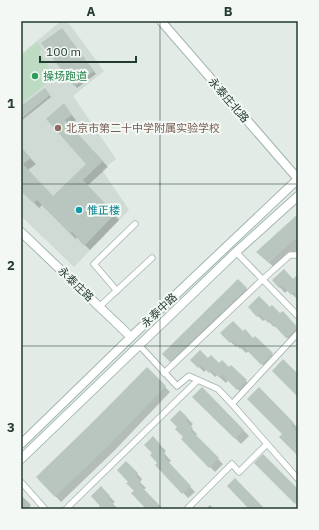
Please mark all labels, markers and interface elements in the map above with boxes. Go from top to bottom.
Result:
text: A [87,3,96,20]
text: B [224,3,233,20]
scale bar [40,38,136,64]
text: 100 m [46,44,81,59]
place label: 操场跑道 [43,69,87,83]
marker: 操场跑道 [30,71,40,81]
street label: 永泰庄北路 [206,75,252,125]
text: 1 [7,95,15,112]
place label: 北京市第二十中学附属实验学校 [66,121,220,135]
marker: 北京市第二十中学附属实验学校 [53,123,63,133]
place label: 惟正楼 [87,203,120,217]
marker: 惟正楼 [74,205,84,215]
text: 2 [7,257,15,274]
street label: 永泰庄路 [55,264,97,304]
street label: 永泰中路 [138,290,180,330]
text: 3 [7,419,15,436]

